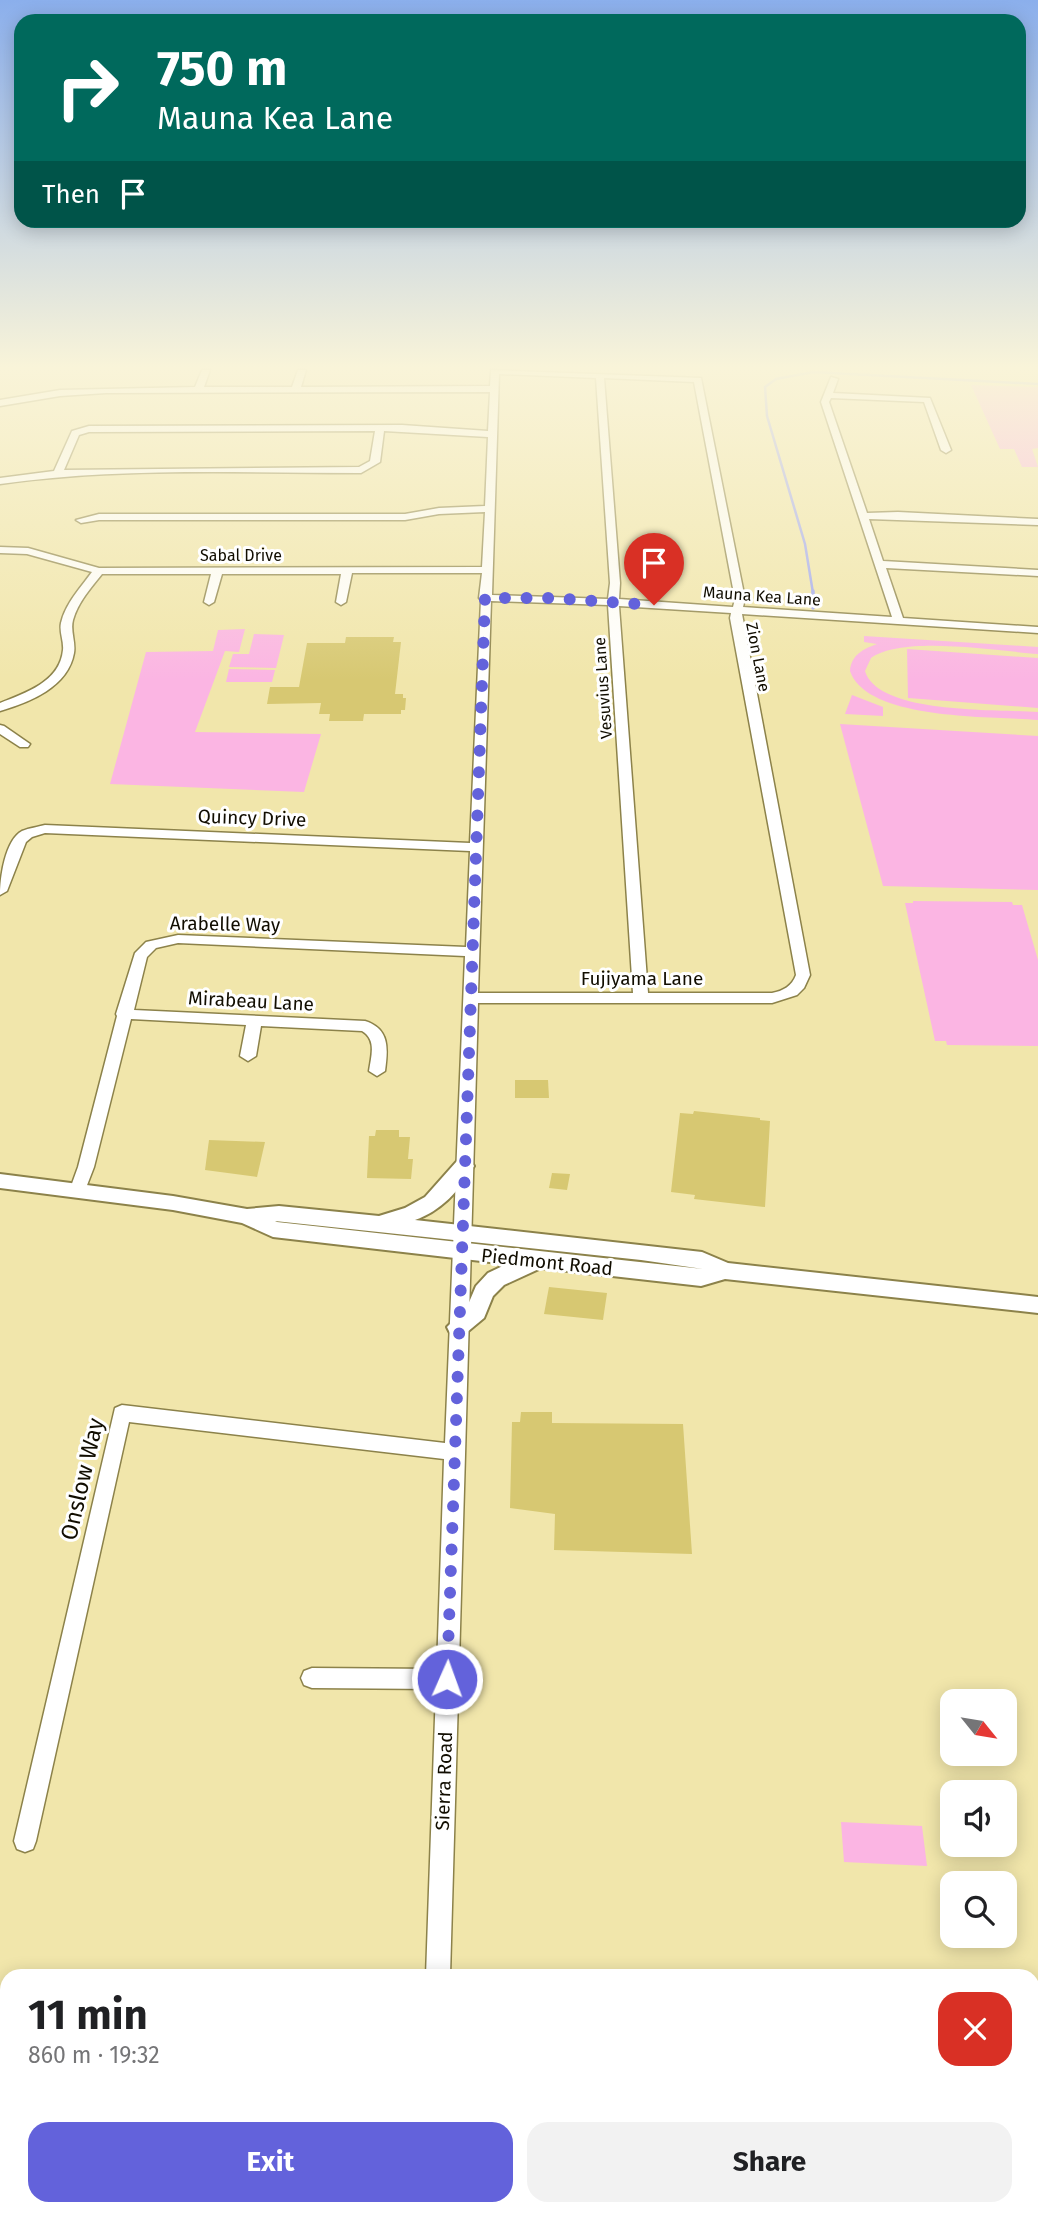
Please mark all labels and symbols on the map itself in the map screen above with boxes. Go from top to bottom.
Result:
pin [624,533,684,605]
street label: Sabal Drive [200,546,282,565]
street label: Mauna Kea Lane [702,582,822,610]
street label: Zion Lane [742,621,774,693]
street label: Vesuvius Lane [590,636,616,740]
street label: Quincy Drive [197,805,307,831]
street label: Arabelle Way [170,912,281,936]
street label: Fujiyama Lane [581,967,703,990]
street label: Mirabeau Lane [187,986,315,1016]
street label: Piedmont Road [480,1244,614,1280]
street label: Onslow Way [54,1415,110,1543]
position arrow [410,1642,484,1716]
north arrow [940,1689,1017,1766]
street label: Sierra Road [431,1731,457,1831]

